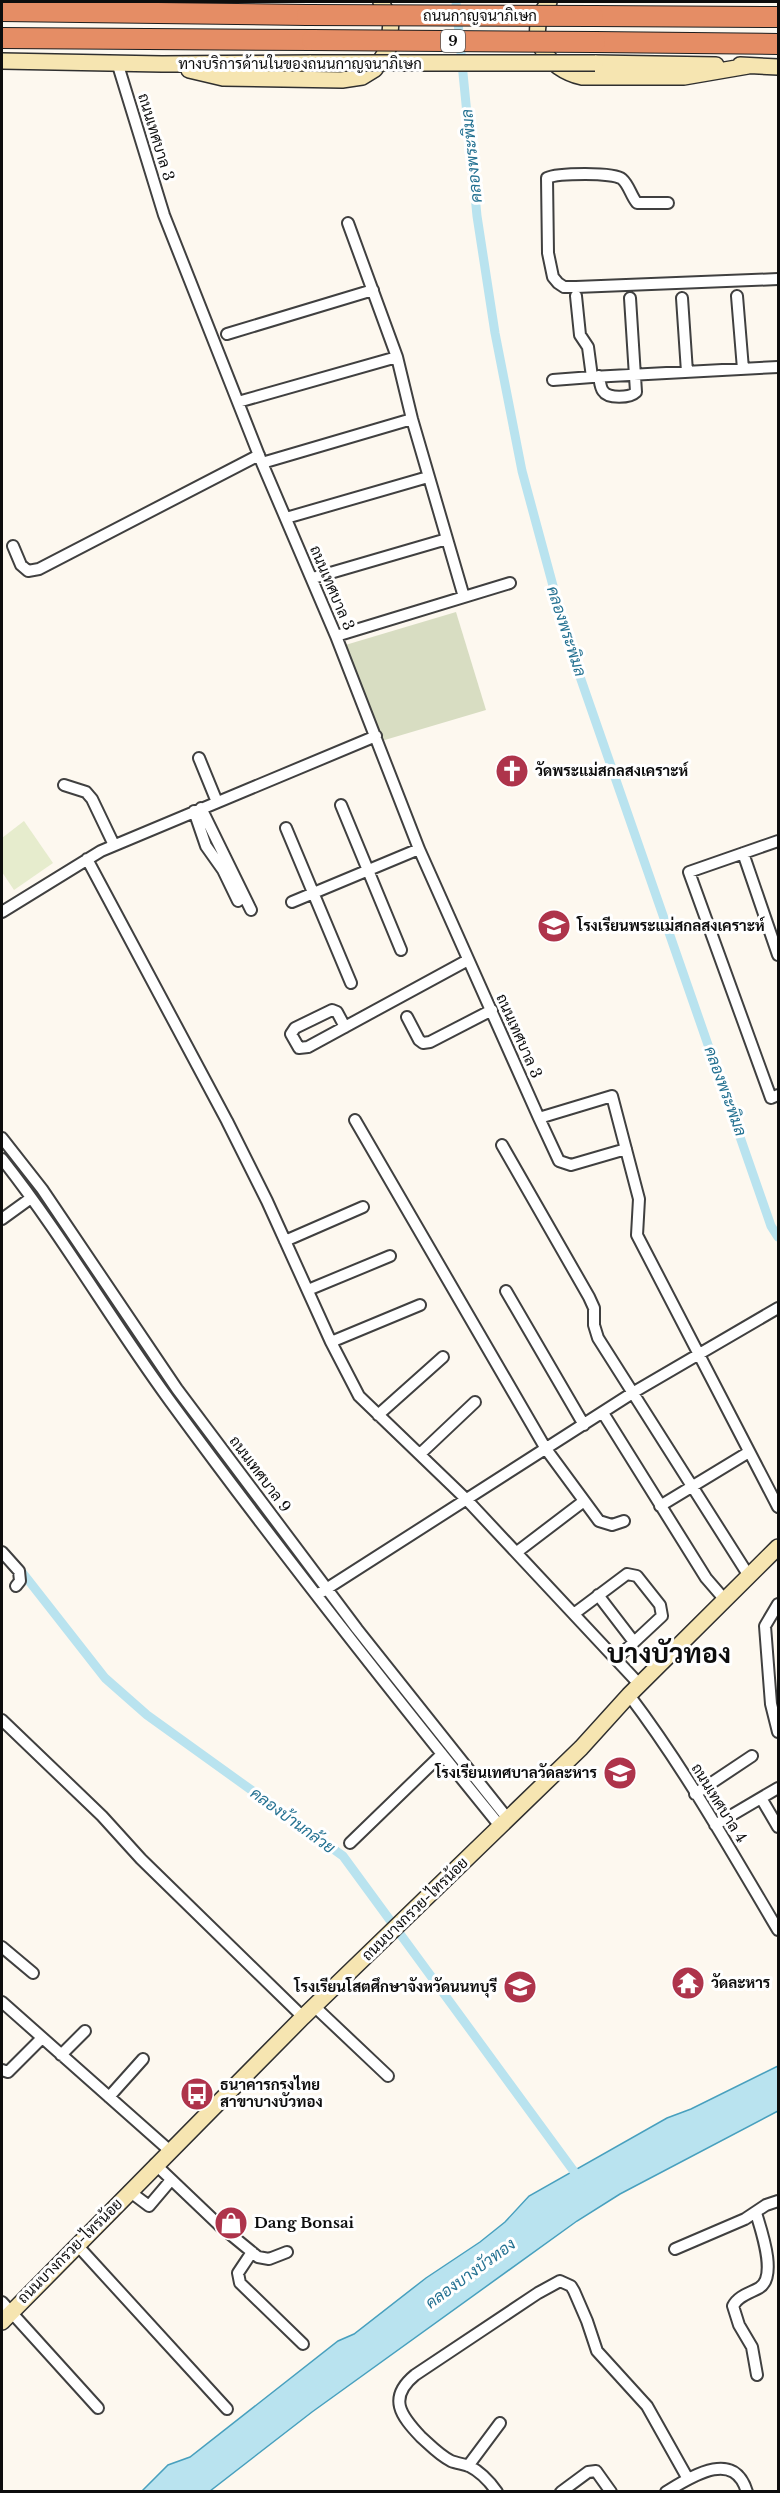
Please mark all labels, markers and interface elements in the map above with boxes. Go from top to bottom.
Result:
street label: ถนนกาญจนาภิเษก [423,6,537,25]
road number: 9 [441,30,465,52]
street label: ทางบริการด้านในของถนนกาญจนาภิเษก [178,54,422,73]
street label: ถนนเทศบาล 3 [134,91,179,183]
water label: คลองพระพิมล [456,108,486,204]
street label: ถนนเทศบาล 3 [306,542,359,633]
water label: คลองพระพิมล [543,583,591,679]
church icon: วัดพระแม่สกลสงเคราะห์ [494,753,530,789]
place label: วัดพระแม่สกลสงเคราะห์ [535,761,689,780]
school or university icon: โรงเรียนพระแม่สกลสงเคราะห์ [536,908,572,944]
place label: โรงเรียนพระแม่สกลสงเคราะห์ [576,915,766,935]
street label: ถนนเทศบาล 3 [492,991,547,1081]
water label: คลองพระพิมล [701,1043,751,1139]
street label: ถนนเทศบาล 9 [225,1432,295,1516]
district label: บางบัวทอง [607,1637,731,1670]
school or university icon: โรงเรียนเทศบาลวัดละหาร [602,1755,638,1791]
street label: ถนนเทศบาล 4 [687,1759,751,1846]
place label: โรงเรียนเทศบาลวัดละหาร [434,1762,598,1782]
water label: คลองบ้านกล้วย [247,1782,340,1857]
street label: ถนนบางกรวย-ไทรน้อย [357,1853,472,1964]
temple icon: วัดละหาร [670,1965,706,2001]
school or university icon: โรงเรียนโสตศึกษาจังหวัดนนทบุรี [502,1969,538,2005]
place label: วัดละหาร [711,1973,771,1992]
place label: โรงเรียนโสตศึกษาจังหวัดนนทบุรี [293,1976,498,1998]
place label: ธนาคารกรุงไทย สาขาบางบัวทอง [220,2075,323,2111]
bus stop icon: ธนาคารกรุงไทย สาขาบางบัวทอง [179,2076,215,2112]
street label: ถนนบางกรวย-ไทรน้อย [13,2194,126,2307]
shop icon: Dang Bonsai [213,2205,249,2241]
place label: Dang Bonsai [254,2213,355,2232]
water label: คลองบางบัวทอง [421,2234,519,2312]

